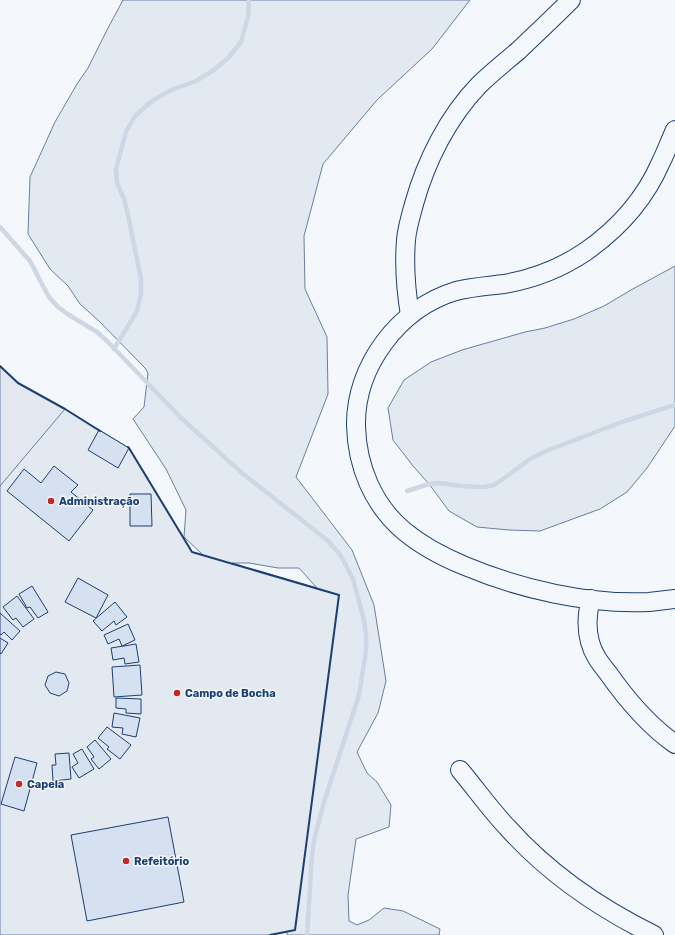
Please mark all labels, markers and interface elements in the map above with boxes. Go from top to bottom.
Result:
place label: Administração [59,495,140,508]
marker: Administração [46,496,56,506]
place label: Campo de Bocha [185,687,276,700]
marker: Campo de Bocha [172,688,182,698]
place label: Capela [27,778,64,791]
marker: Capela [14,779,24,789]
place label: Refeitório [134,855,189,868]
marker: Refeitório [121,856,131,866]

